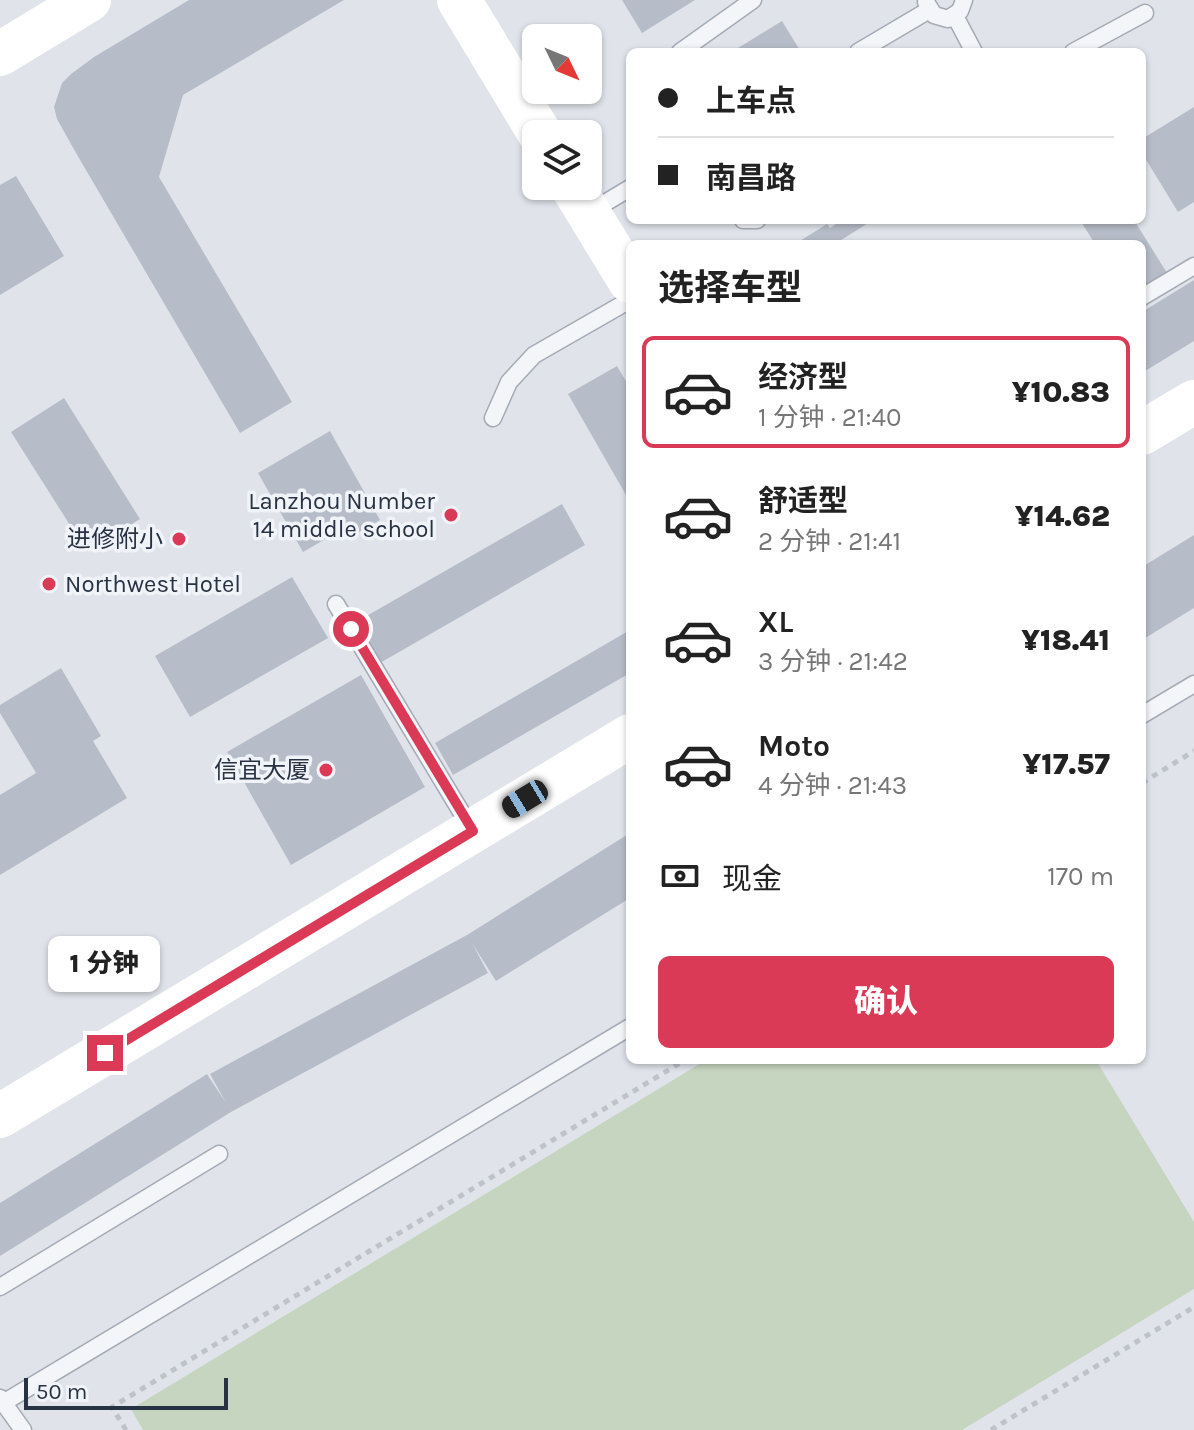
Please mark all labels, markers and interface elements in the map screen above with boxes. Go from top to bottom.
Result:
north arrow [522,24,602,104]
map controls [522,24,602,200]
text: 上车点 [706,83,796,119]
button: layers [522,120,602,200]
text: 南昌路 [706,160,796,196]
text: 选择车型 [658,267,802,309]
icon: car [662,356,734,428]
text: 经济型 [758,359,848,395]
text: ¥10.83 [1012,374,1110,410]
text: 1 分钟 · 21:40 [758,402,901,433]
icon: car [662,480,734,552]
text: 舒适型 [758,483,848,519]
place label: Lanzhou Number 14 middle school [248,487,435,543]
text: ¥14.62 [1015,498,1110,534]
marker: Lanzhou Number 14 middle school [442,506,460,524]
place label: 进修附小 [67,525,163,553]
text: 2 分钟 · 21:41 [758,526,901,557]
marker: 进修附小 [170,530,188,548]
place label: Northwest Hotel [65,570,241,598]
marker: Northwest Hotel [40,575,58,593]
icon: car [662,604,734,676]
text: XL [758,604,793,640]
route start [333,611,369,647]
text: ¥18.41 [1021,622,1110,658]
text: 3 分钟 · 21:42 [758,646,908,677]
icon: car [662,728,734,800]
text: Moto [758,728,830,764]
text: ¥17.57 [1022,746,1110,782]
place label: 信宜大厦 [214,756,310,784]
marker: 信宜大厦 [317,761,335,779]
text: 4 分钟 · 21:43 [758,770,907,801]
car [498,776,552,822]
icon: cash [658,854,702,898]
text: 现金 [722,861,782,897]
text: 170 m [1047,861,1114,892]
callout: 1 分钟 [49,937,161,993]
text: 1 分钟 [70,948,139,979]
button: 确认 [658,956,1114,1048]
route end [87,1035,123,1071]
scale bar [24,1374,228,1410]
text: 50 m [36,1379,87,1405]

